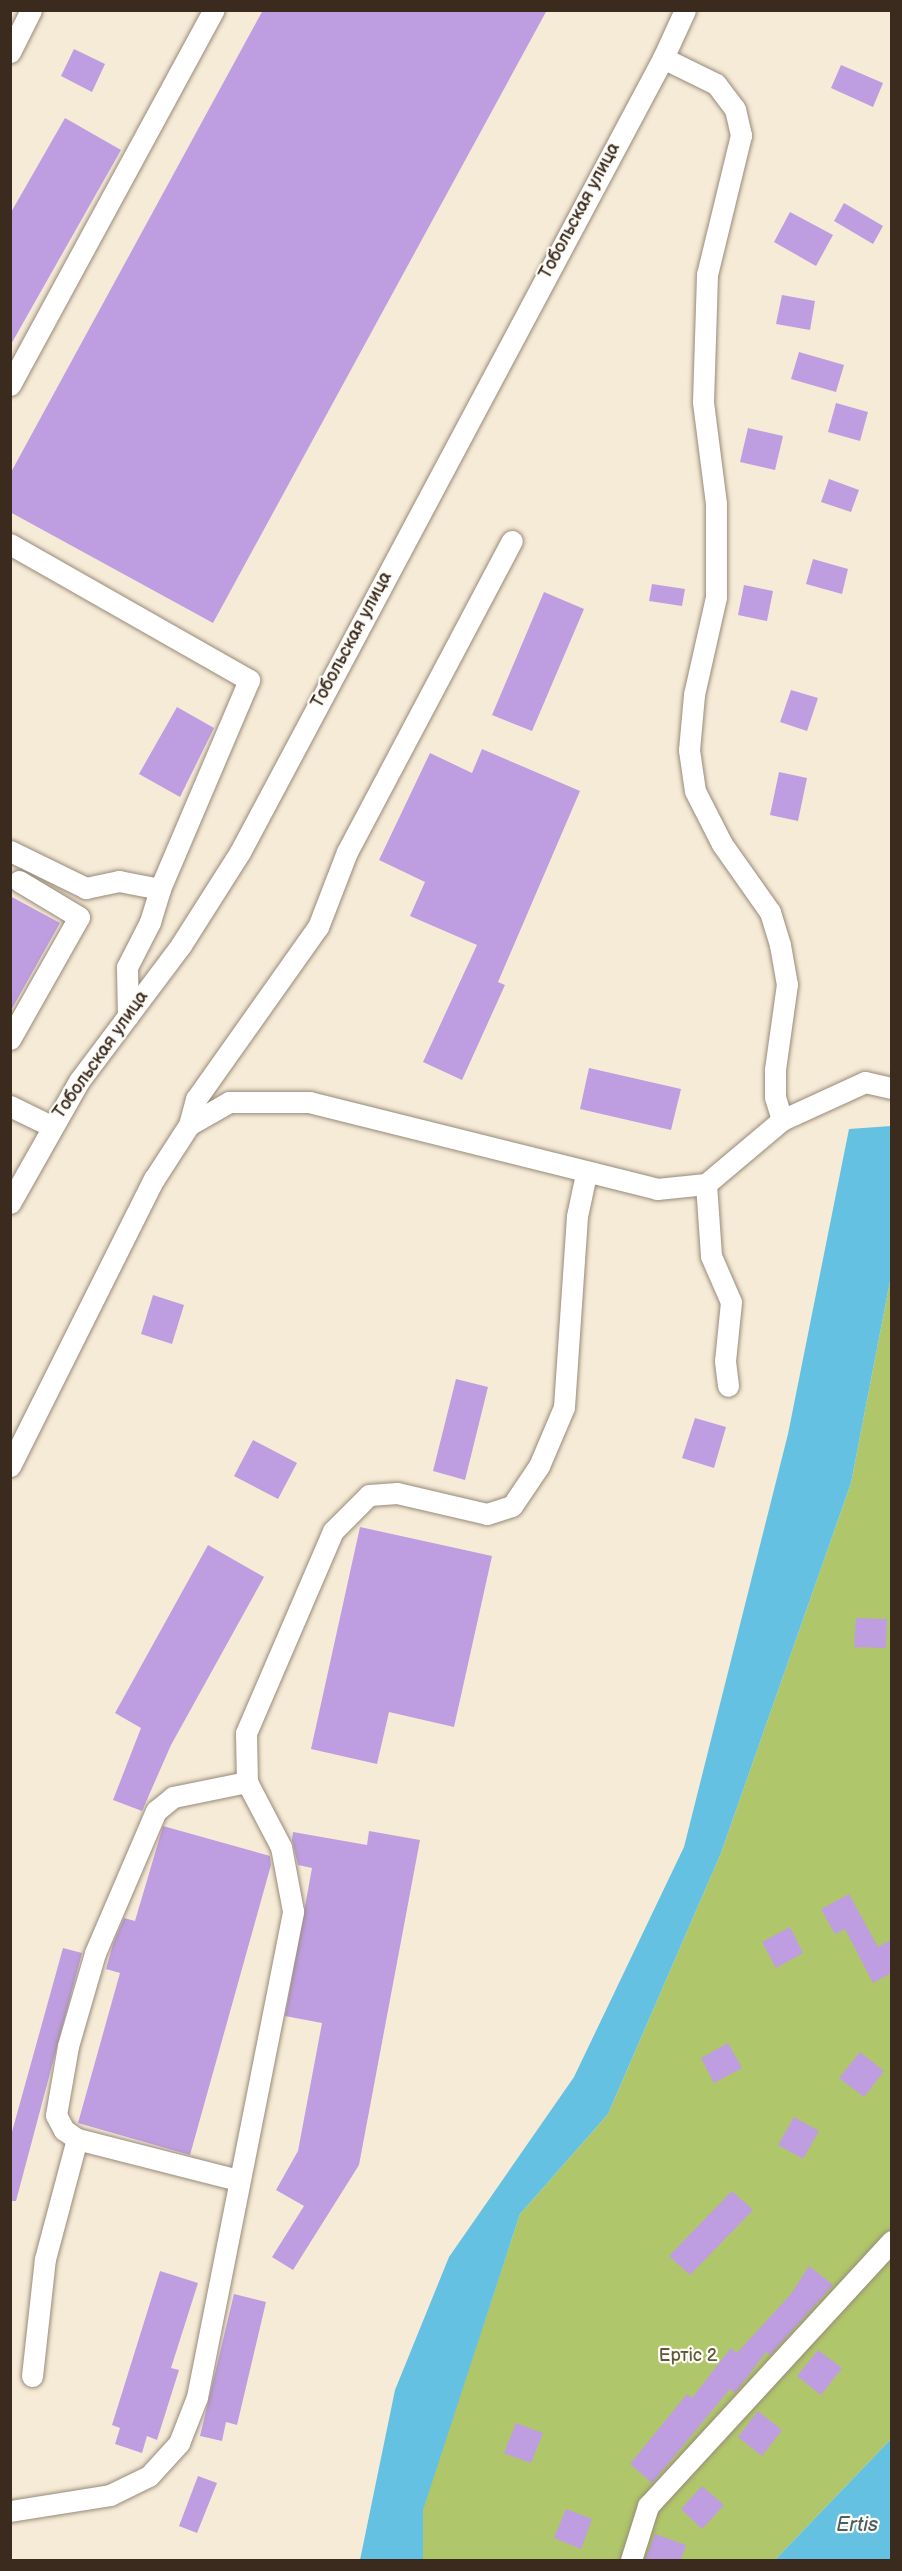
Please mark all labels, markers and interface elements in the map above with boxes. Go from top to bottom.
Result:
street label: Тобольская улица [535,139,625,283]
street label: Тобольская улица [307,568,397,712]
street label: Тобольская улица [49,987,153,1123]
park label: Ертіс 2 [659,2345,717,2367]
water label: Ertis [836,2513,878,2537]

